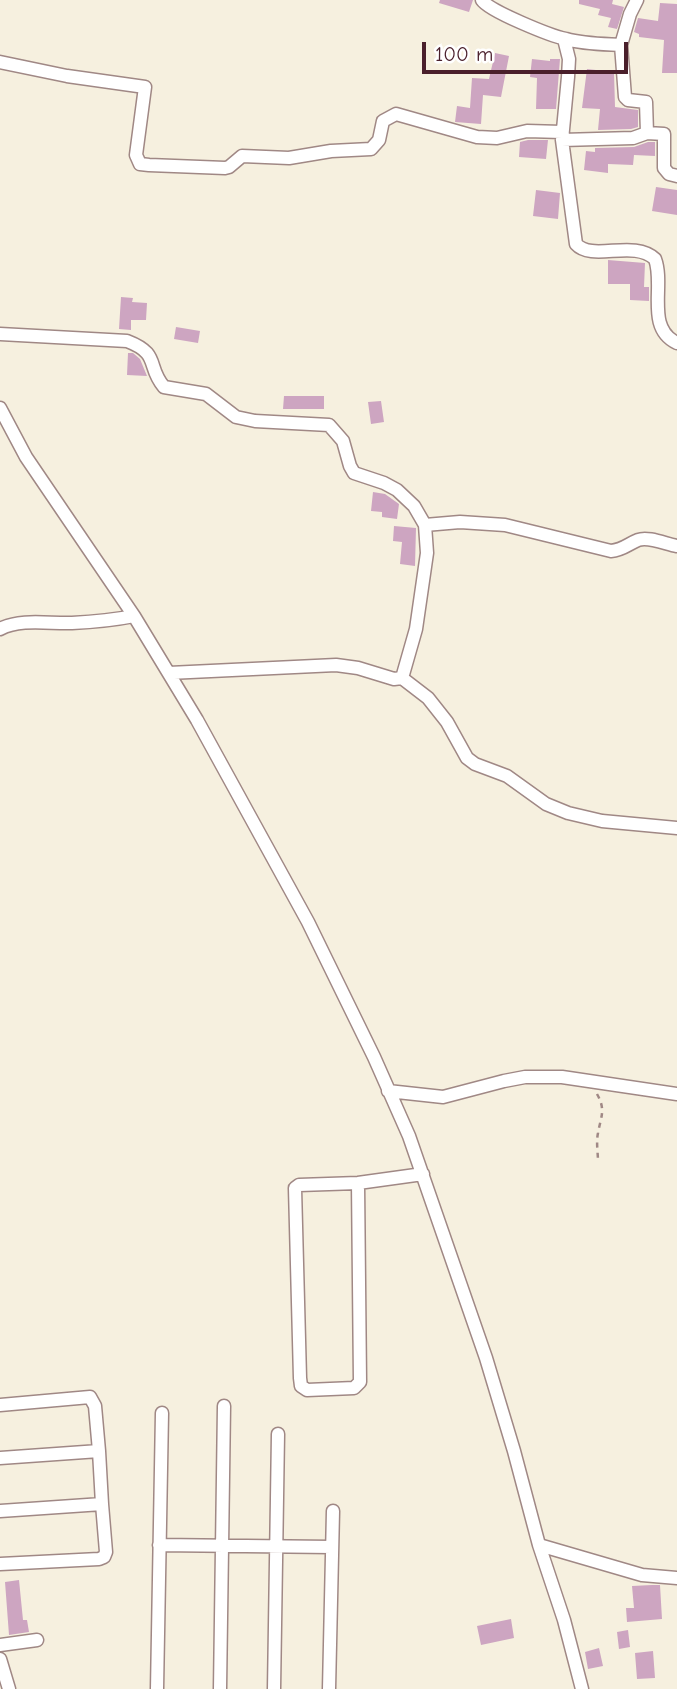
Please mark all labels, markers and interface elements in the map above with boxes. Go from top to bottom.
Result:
scale bar [425,28,632,72]
text: 100 m [435,42,493,66]

